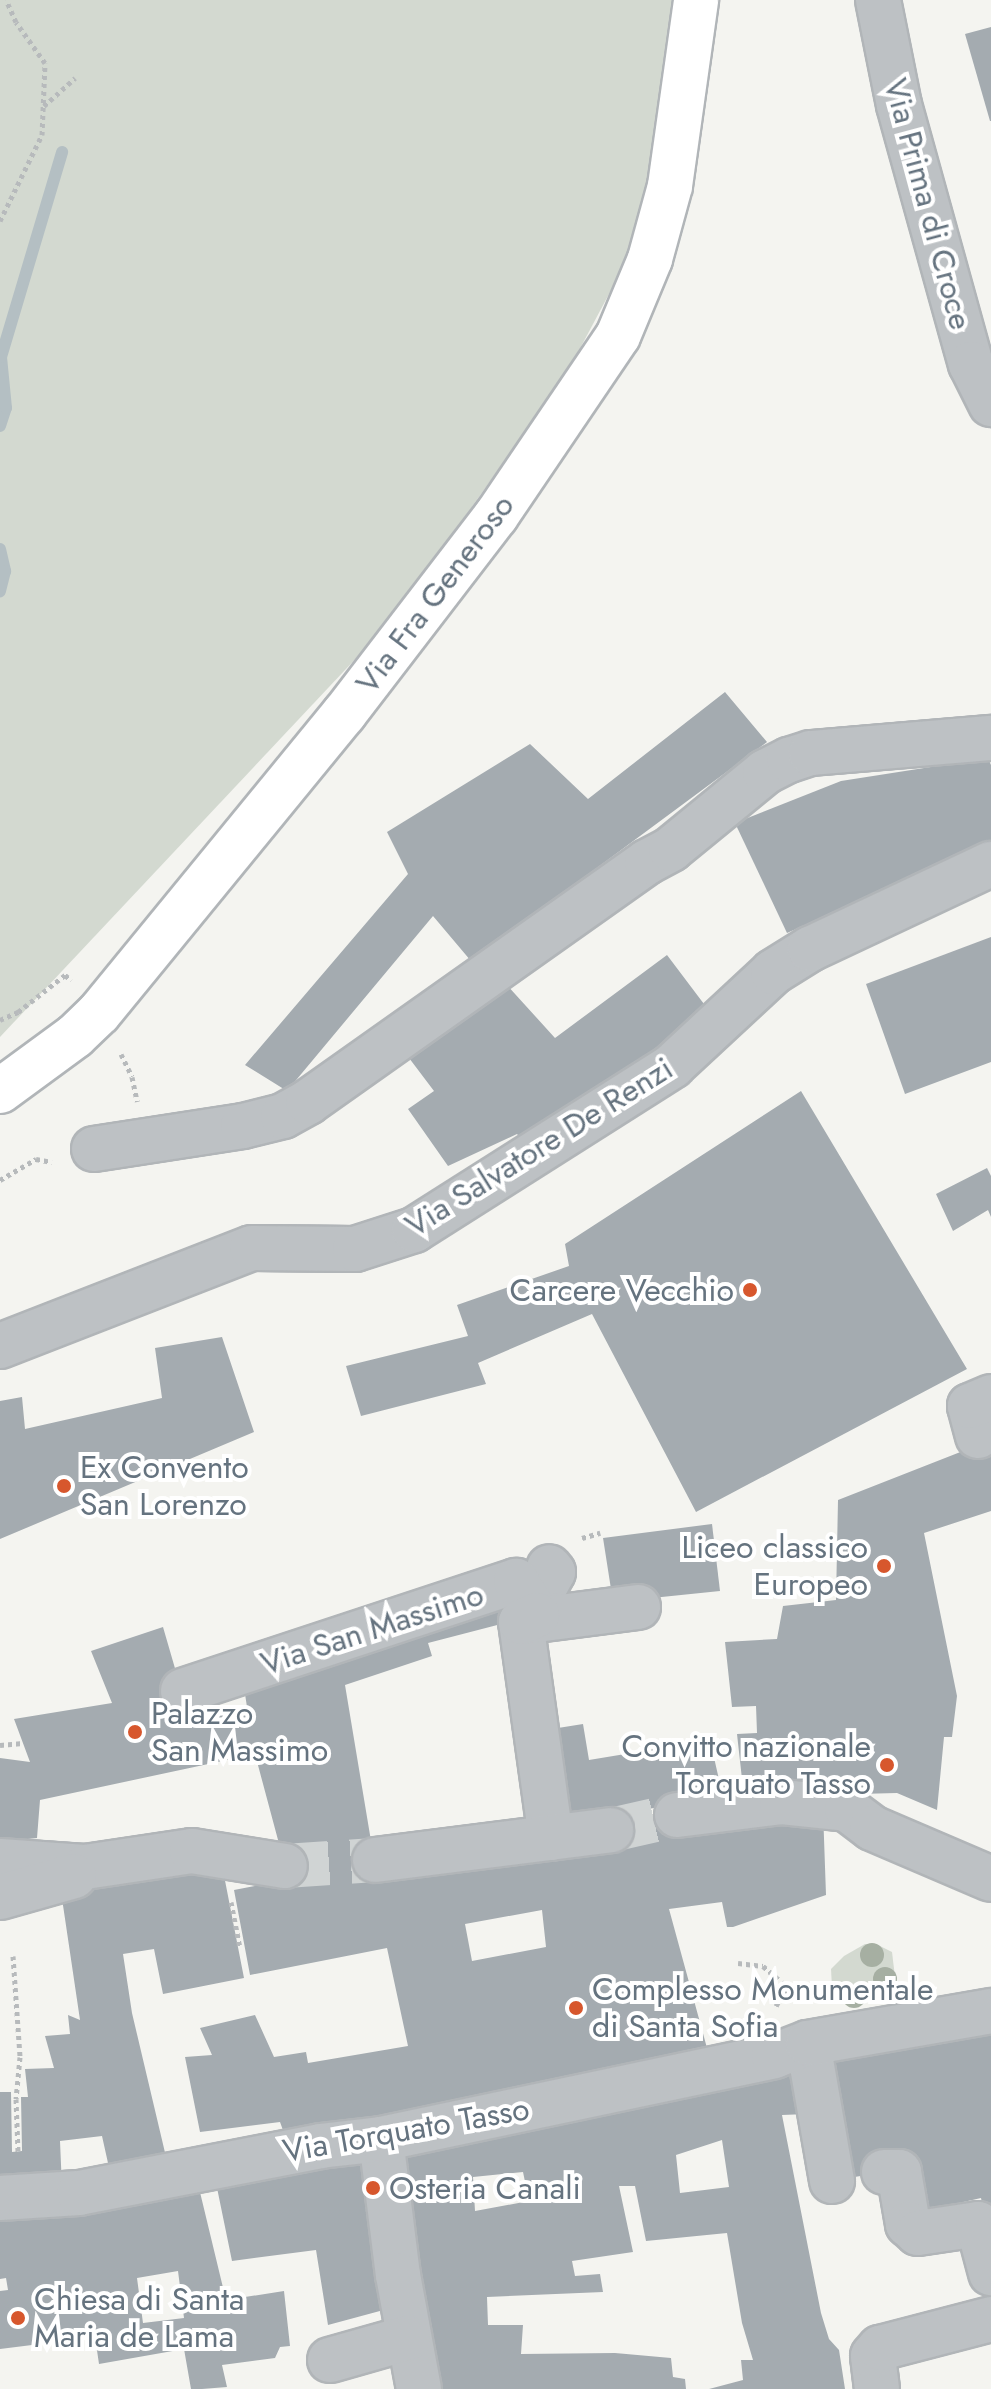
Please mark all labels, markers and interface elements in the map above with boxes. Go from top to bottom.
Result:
street label: Via Prima di Croce [876,74,980,334]
street label: Via Fra Generoso [348,487,522,701]
street label: Via Salvatore De Renzi [398,1049,680,1245]
place label: Carcere Vecchio [510,1271,734,1309]
marker: Carcere Vecchio [741,1281,759,1299]
place label: Ex Convento San Lorenzo [80,1449,249,1524]
marker: Ex Convento San Lorenzo [55,1477,73,1495]
place label: Liceo classico Europeo [682,1529,868,1604]
marker: Liceo classico Europeo [875,1557,893,1575]
street label: Via San Massimo [256,1575,488,1683]
place label: Palazzo San Massimo [151,1695,328,1770]
marker: Palazzo San Massimo [126,1723,144,1741]
place label: Convitto nazionale Torquato Tasso [621,1728,871,1803]
marker: Convitto nazionale Torquato Tasso [878,1756,896,1774]
place label: Complesso Monumentale di Santa Sofia [592,1971,933,2046]
marker: Complesso Monumentale di Santa Sofia [567,1999,585,2017]
street label: Via Torquato Tasso [280,2089,532,2171]
place label: Osteria Canali [389,2169,581,2207]
marker: Osteria Canali [364,2179,382,2197]
place label: Chiesa di Santa Maria de Lama [34,2281,244,2356]
marker: Chiesa di Santa Maria de Lama [9,2309,27,2327]

